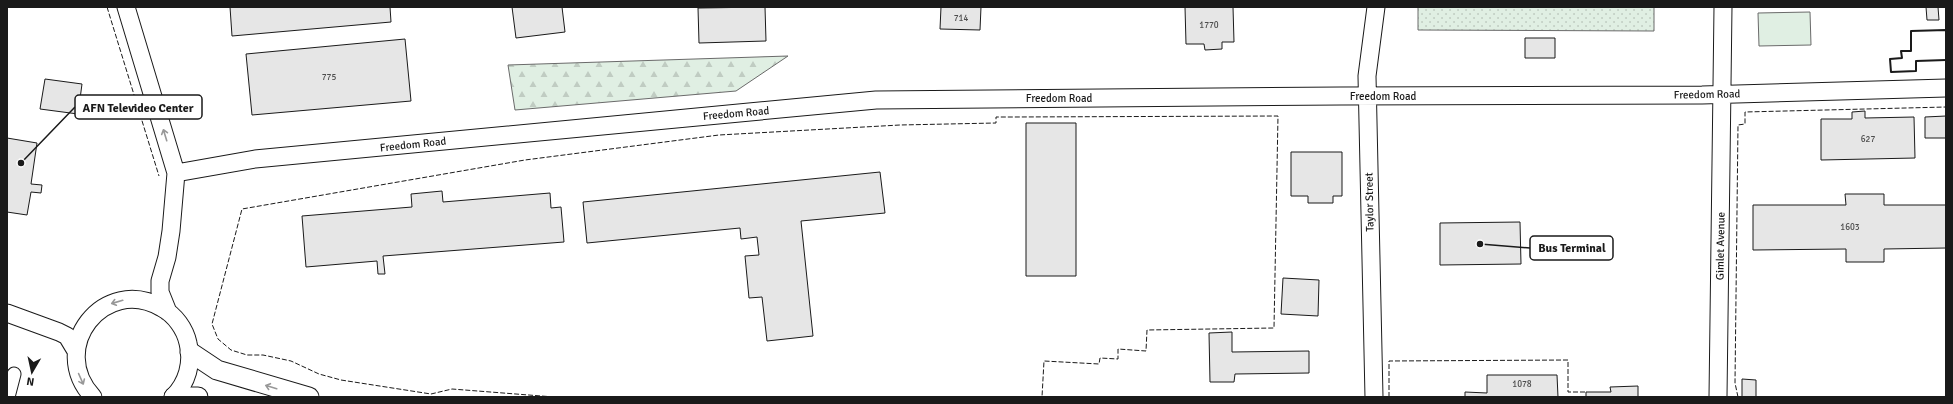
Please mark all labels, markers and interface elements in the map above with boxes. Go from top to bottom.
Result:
house number: 714 [954,13,968,24]
house number: 1770 [1199,20,1219,31]
house number: 775 [322,72,336,83]
street label: Freedom Road [1674,87,1741,102]
street label: Freedom Road [1350,90,1416,103]
street label: Freedom Road [1026,92,1092,105]
callout: AFN Televideo Center [75,95,202,119]
text: AFN Televideo Center [83,101,194,116]
street label: Freedom Road [702,104,770,123]
one-way arrow [161,129,168,142]
house number: 627 [1861,134,1875,145]
street label: Freedom Road [379,135,447,154]
street label: Taylor Street [1362,172,1377,232]
street label: Gimlet Avenue [1713,212,1728,280]
house number: 1603 [1840,222,1860,233]
callout: Bus Terminal [1530,236,1613,260]
text: Bus Terminal [1538,241,1606,256]
one-way arrow [111,299,124,306]
north arrow [12,352,52,392]
one-way arrow [78,373,85,385]
text: N [26,374,35,388]
house number: 1078 [1512,379,1532,390]
one-way arrow [265,383,278,390]

